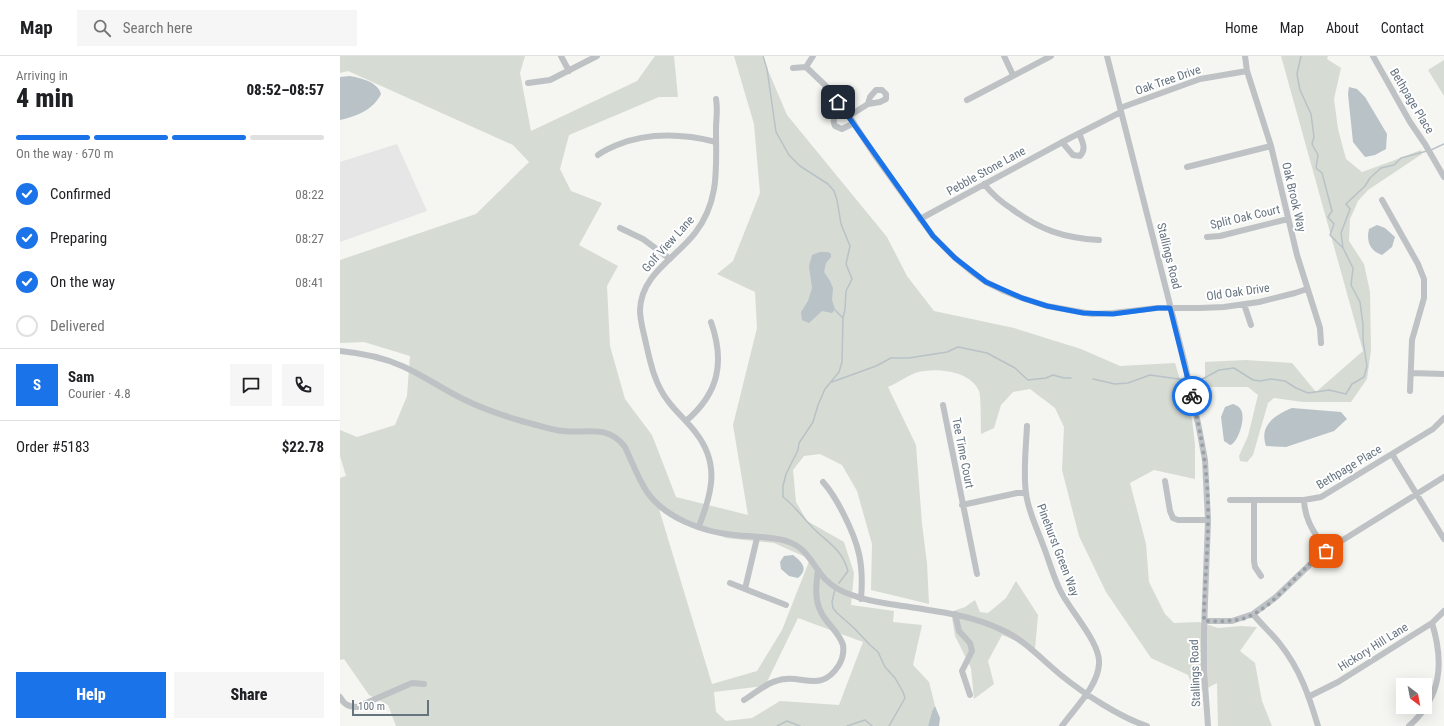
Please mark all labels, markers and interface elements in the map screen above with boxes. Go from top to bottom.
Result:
search box [77,10,357,46]
text: Map [20,16,53,39]
icon: search [91,17,113,39]
text: Search here [123,19,193,37]
text: Home [1225,20,1258,36]
text: Map [1280,20,1304,36]
text: About [1326,20,1359,36]
text: Contact [1381,20,1424,36]
street label: Oak Tree Drive [1133,62,1203,98]
street label: Bethpage Place [1387,66,1437,137]
text: Arriving in [16,68,68,83]
text: 08:52–08:57 [246,81,324,99]
text: 4 min [16,83,74,113]
pin [821,85,855,119]
icon: home [827,91,849,113]
street label: Pebble Stone Lane [944,143,1028,198]
text: On the way · 670 m [16,146,113,161]
street label: Oak Brook Way [1279,161,1309,233]
icon: check [16,183,38,205]
text: Confirmed [50,185,111,203]
text: 08:22 [295,187,324,202]
street label: Split Oak Court [1209,202,1282,232]
street label: Golf View Lane [639,213,697,275]
street label: Stallings Road [1154,221,1184,291]
icon: check [16,227,38,249]
text: Preparing [50,229,107,247]
text: 08:27 [295,231,324,246]
icon: check [16,271,38,293]
text: On the way [50,273,115,291]
text: 08:41 [295,275,324,290]
street label: Old Oak Drive [1205,281,1271,303]
text: Delivered [50,317,105,335]
button: chat [230,364,272,406]
button: phone [282,364,324,406]
text: Sam [68,368,94,386]
text: S [33,376,41,394]
courier [1172,376,1212,416]
icon: bike [1181,385,1203,407]
text: Courier · 4.8 [68,386,131,401]
street label: Tee Time Court [949,416,977,490]
text: Order #5183 [16,438,90,456]
text: $22.78 [282,438,324,456]
street label: Bethpage Place [1314,442,1385,492]
street label: Pinehurst Green Way [1034,502,1082,598]
pin [1309,534,1343,568]
icon: bag [1315,540,1337,562]
street label: Hickory Hill Lane [1335,620,1411,674]
street label: Stallings Road [1187,639,1203,707]
button: Help [16,672,166,718]
button: Share [174,672,324,718]
north arrow [1396,678,1432,714]
map controls [1396,678,1432,714]
scale bar [352,698,429,717]
text: 100 m [358,700,385,713]

